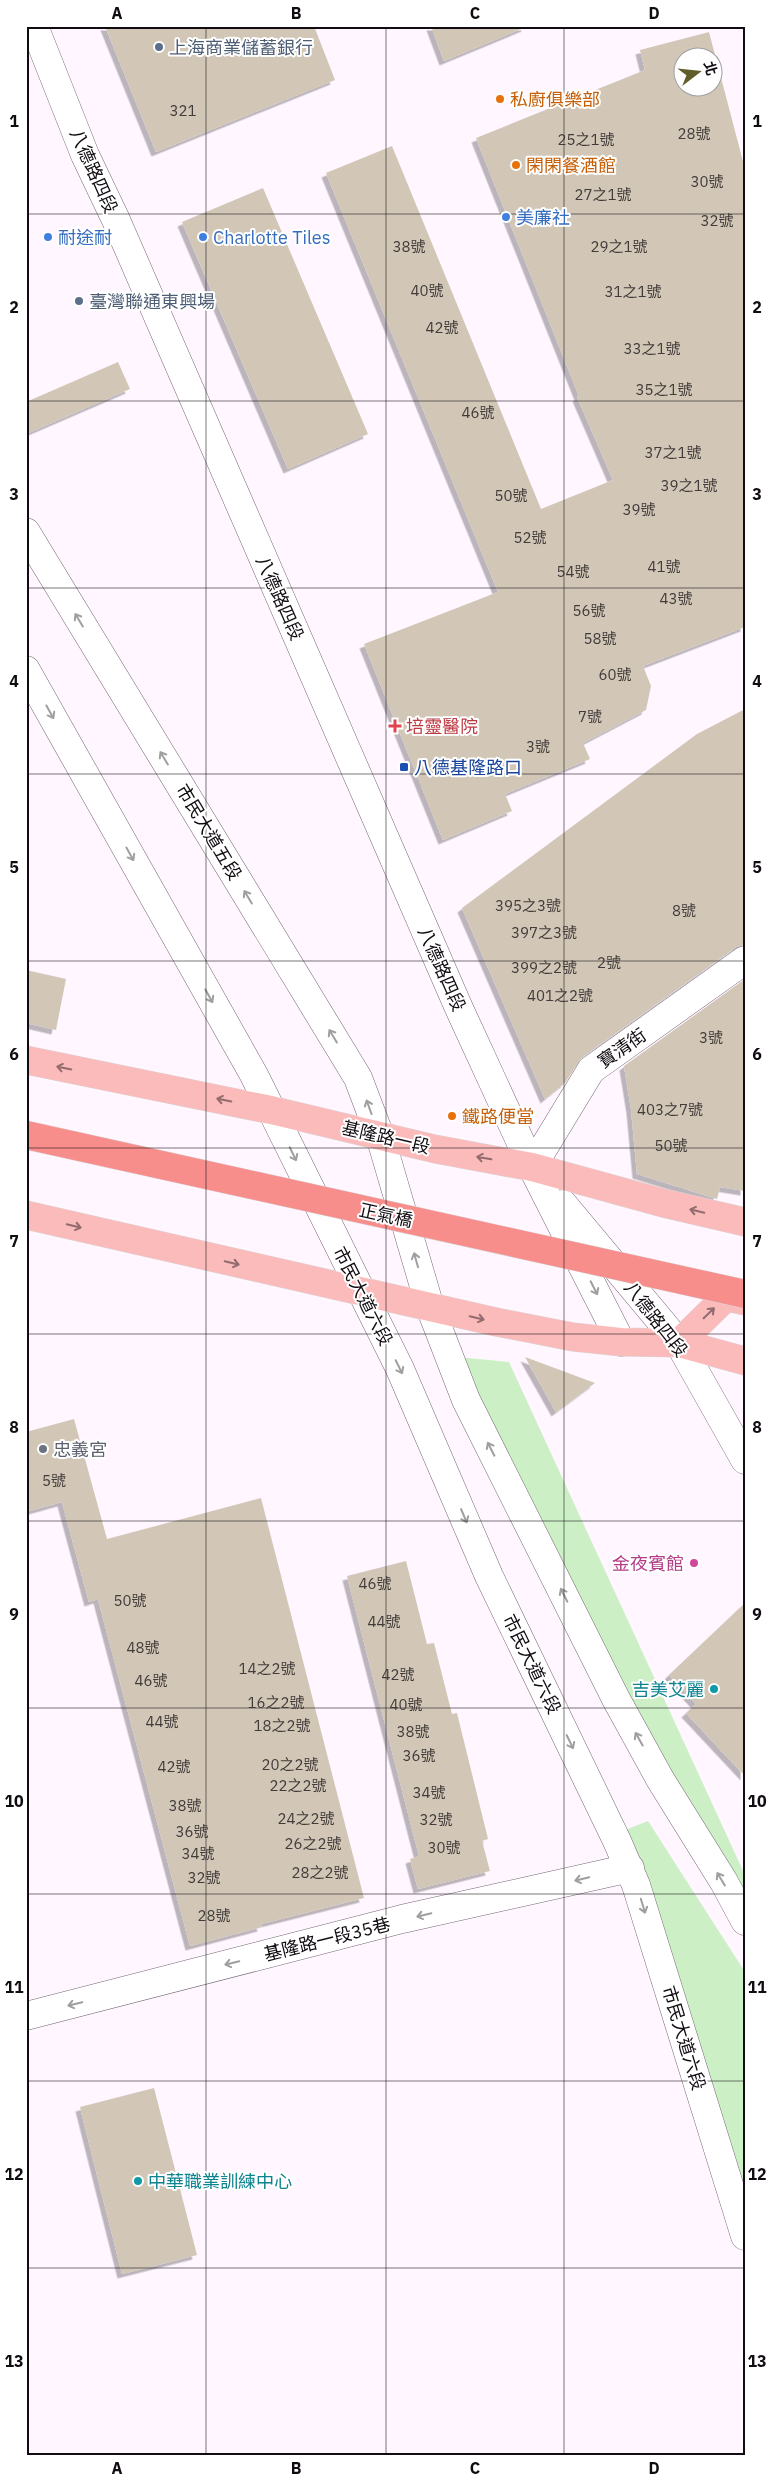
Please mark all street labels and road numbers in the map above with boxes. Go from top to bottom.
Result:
street label: 八德路四段 [65,125,123,217]
street label: 八德路四段 [251,552,309,644]
street label: 市民大道五段 [171,780,247,884]
street label: 八德路四段 [413,923,471,1015]
street label: 寶清街 [593,1023,651,1073]
street label: 基隆路一段 [340,1116,432,1158]
street label: 正氣橋 [357,1198,415,1232]
street label: 市民大道六段 [328,1243,398,1349]
street label: 八德路四段 [619,1276,693,1362]
street label: 市民大道六段 [498,1610,566,1718]
street label: 基隆路一段35巷 [261,1912,393,1966]
street label: 市民大道六段 [657,1983,711,2093]

